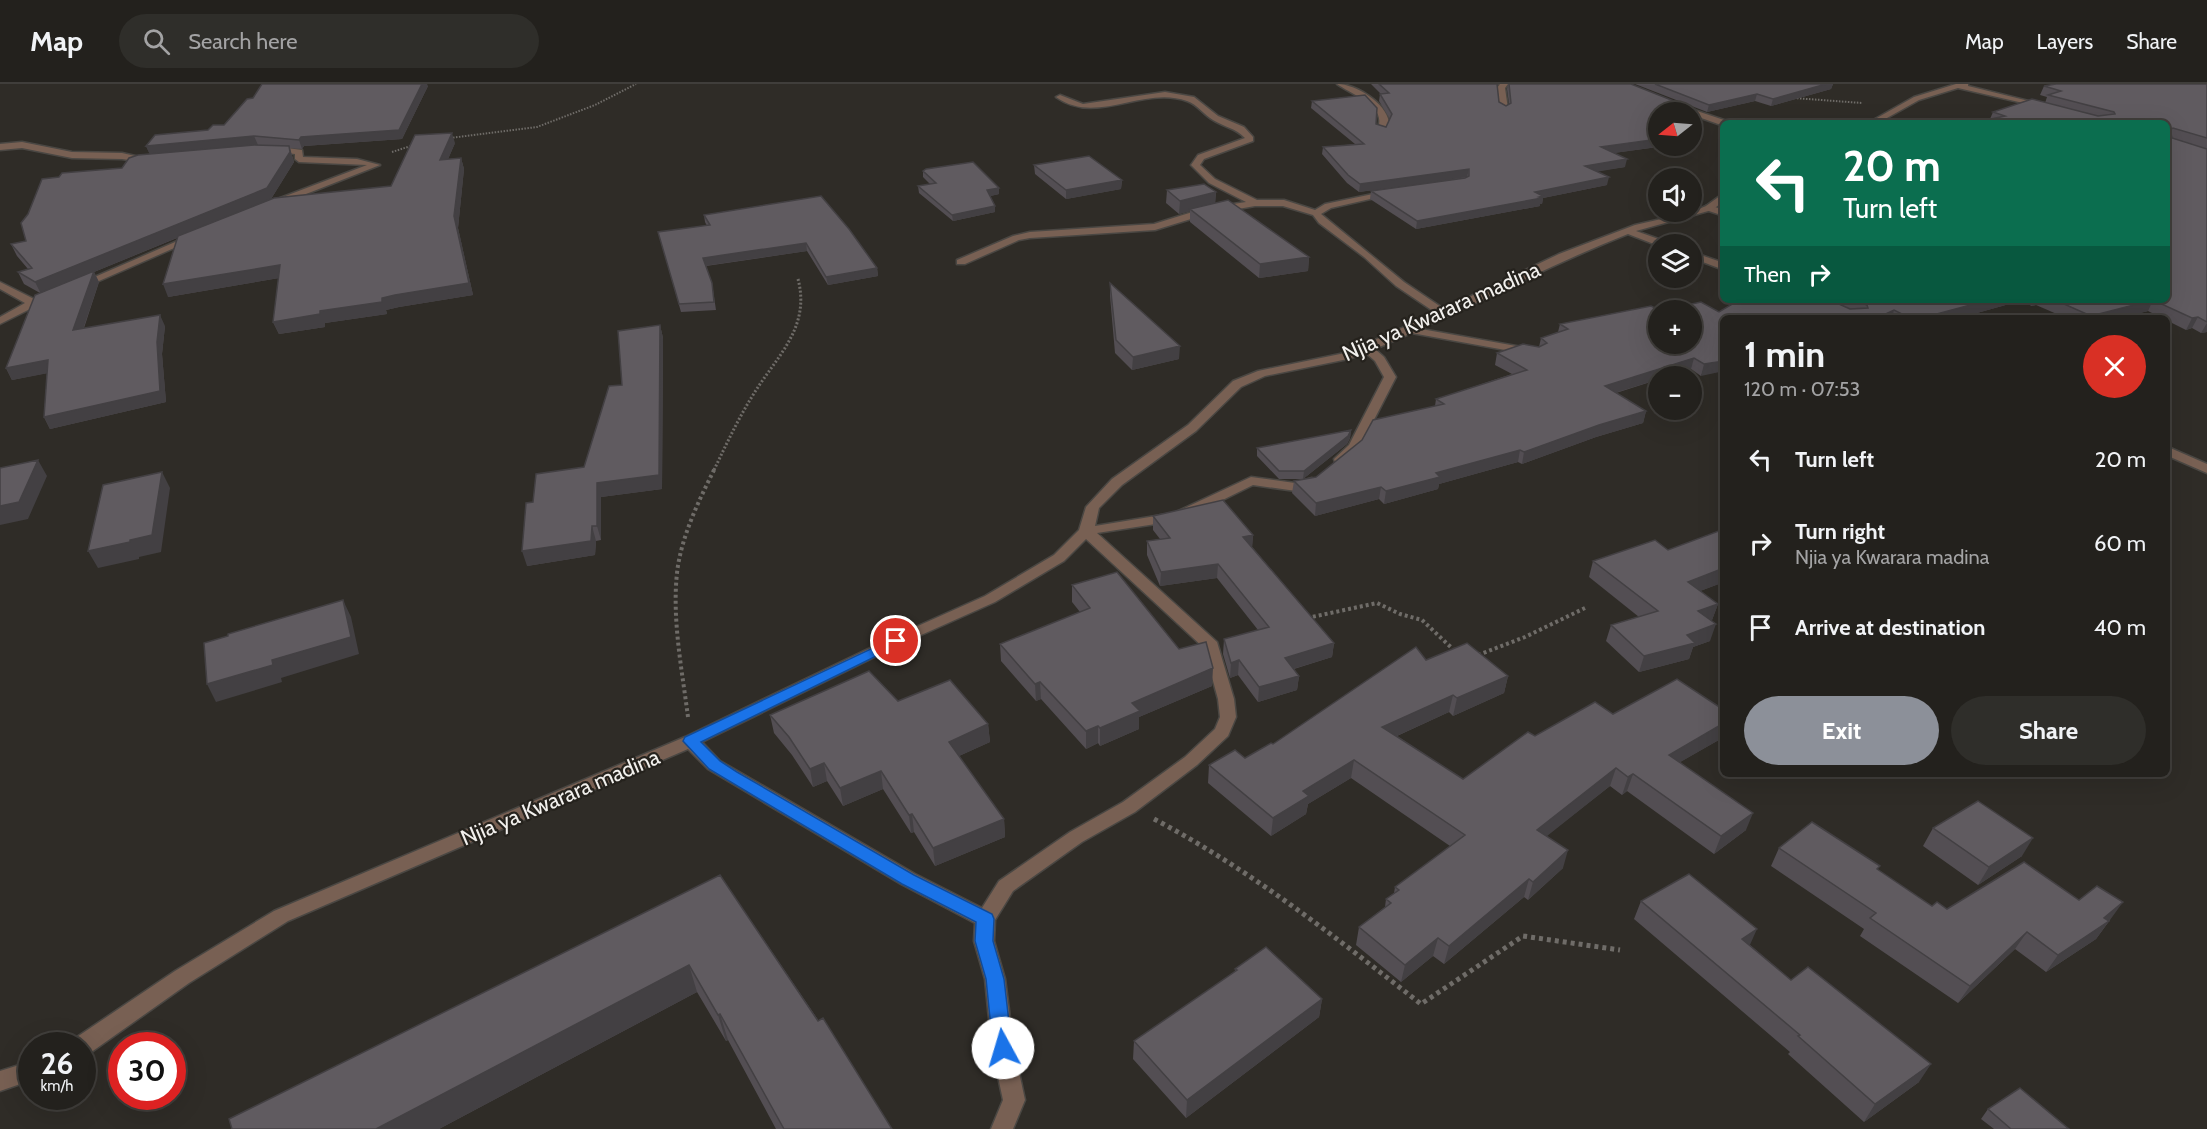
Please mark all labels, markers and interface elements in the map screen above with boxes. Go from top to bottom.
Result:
search box [119,14,539,68]
text: Map [30,24,83,58]
icon: search [140,25,173,58]
text: Search here [188,28,297,55]
text: Map [1965,29,2004,54]
text: Layers [2037,29,2093,54]
text: Share [2126,29,2177,54]
north arrow [1648,102,1702,156]
map controls [1648,102,1702,420]
text: 20 m [1843,140,1941,192]
icon: left [1744,144,1822,222]
button: sound [1648,168,1702,222]
text: Turn left [1843,192,1937,225]
button: layers [1648,234,1702,288]
street label: Njia ya Kwarara madina [1338,255,1545,367]
icon: right [1803,258,1836,291]
text: Then [1744,261,1791,288]
button: + [1648,300,1702,354]
text: 1 min [1744,332,1825,376]
button: close [2083,335,2146,398]
button: − [1648,366,1702,420]
text: 120 m · 07:53 [1744,377,1860,401]
icon: left [1744,443,1777,476]
text: Turn left [1795,446,1874,473]
text: 20 m [2095,446,2146,473]
text: Turn right [1795,518,1885,545]
icon: right [1744,527,1777,560]
text: 60 m [2094,530,2146,557]
text: Njia ya Kwarara madina [1795,545,1989,569]
icon: arrive [1744,611,1777,644]
text: Arrive at destination [1795,614,1985,641]
text: 40 m [2094,614,2146,641]
pin [870,615,921,666]
icon: arrive [879,624,912,657]
button: Exit [1744,696,1939,765]
button: Share [1951,696,2146,765]
street label: Njia ya Kwarara madina [457,743,664,852]
position arrow [971,1016,1035,1080]
speed limit sign: 30 [108,1032,186,1110]
text: 26 [41,1045,73,1082]
text: km/h [41,1077,73,1095]

